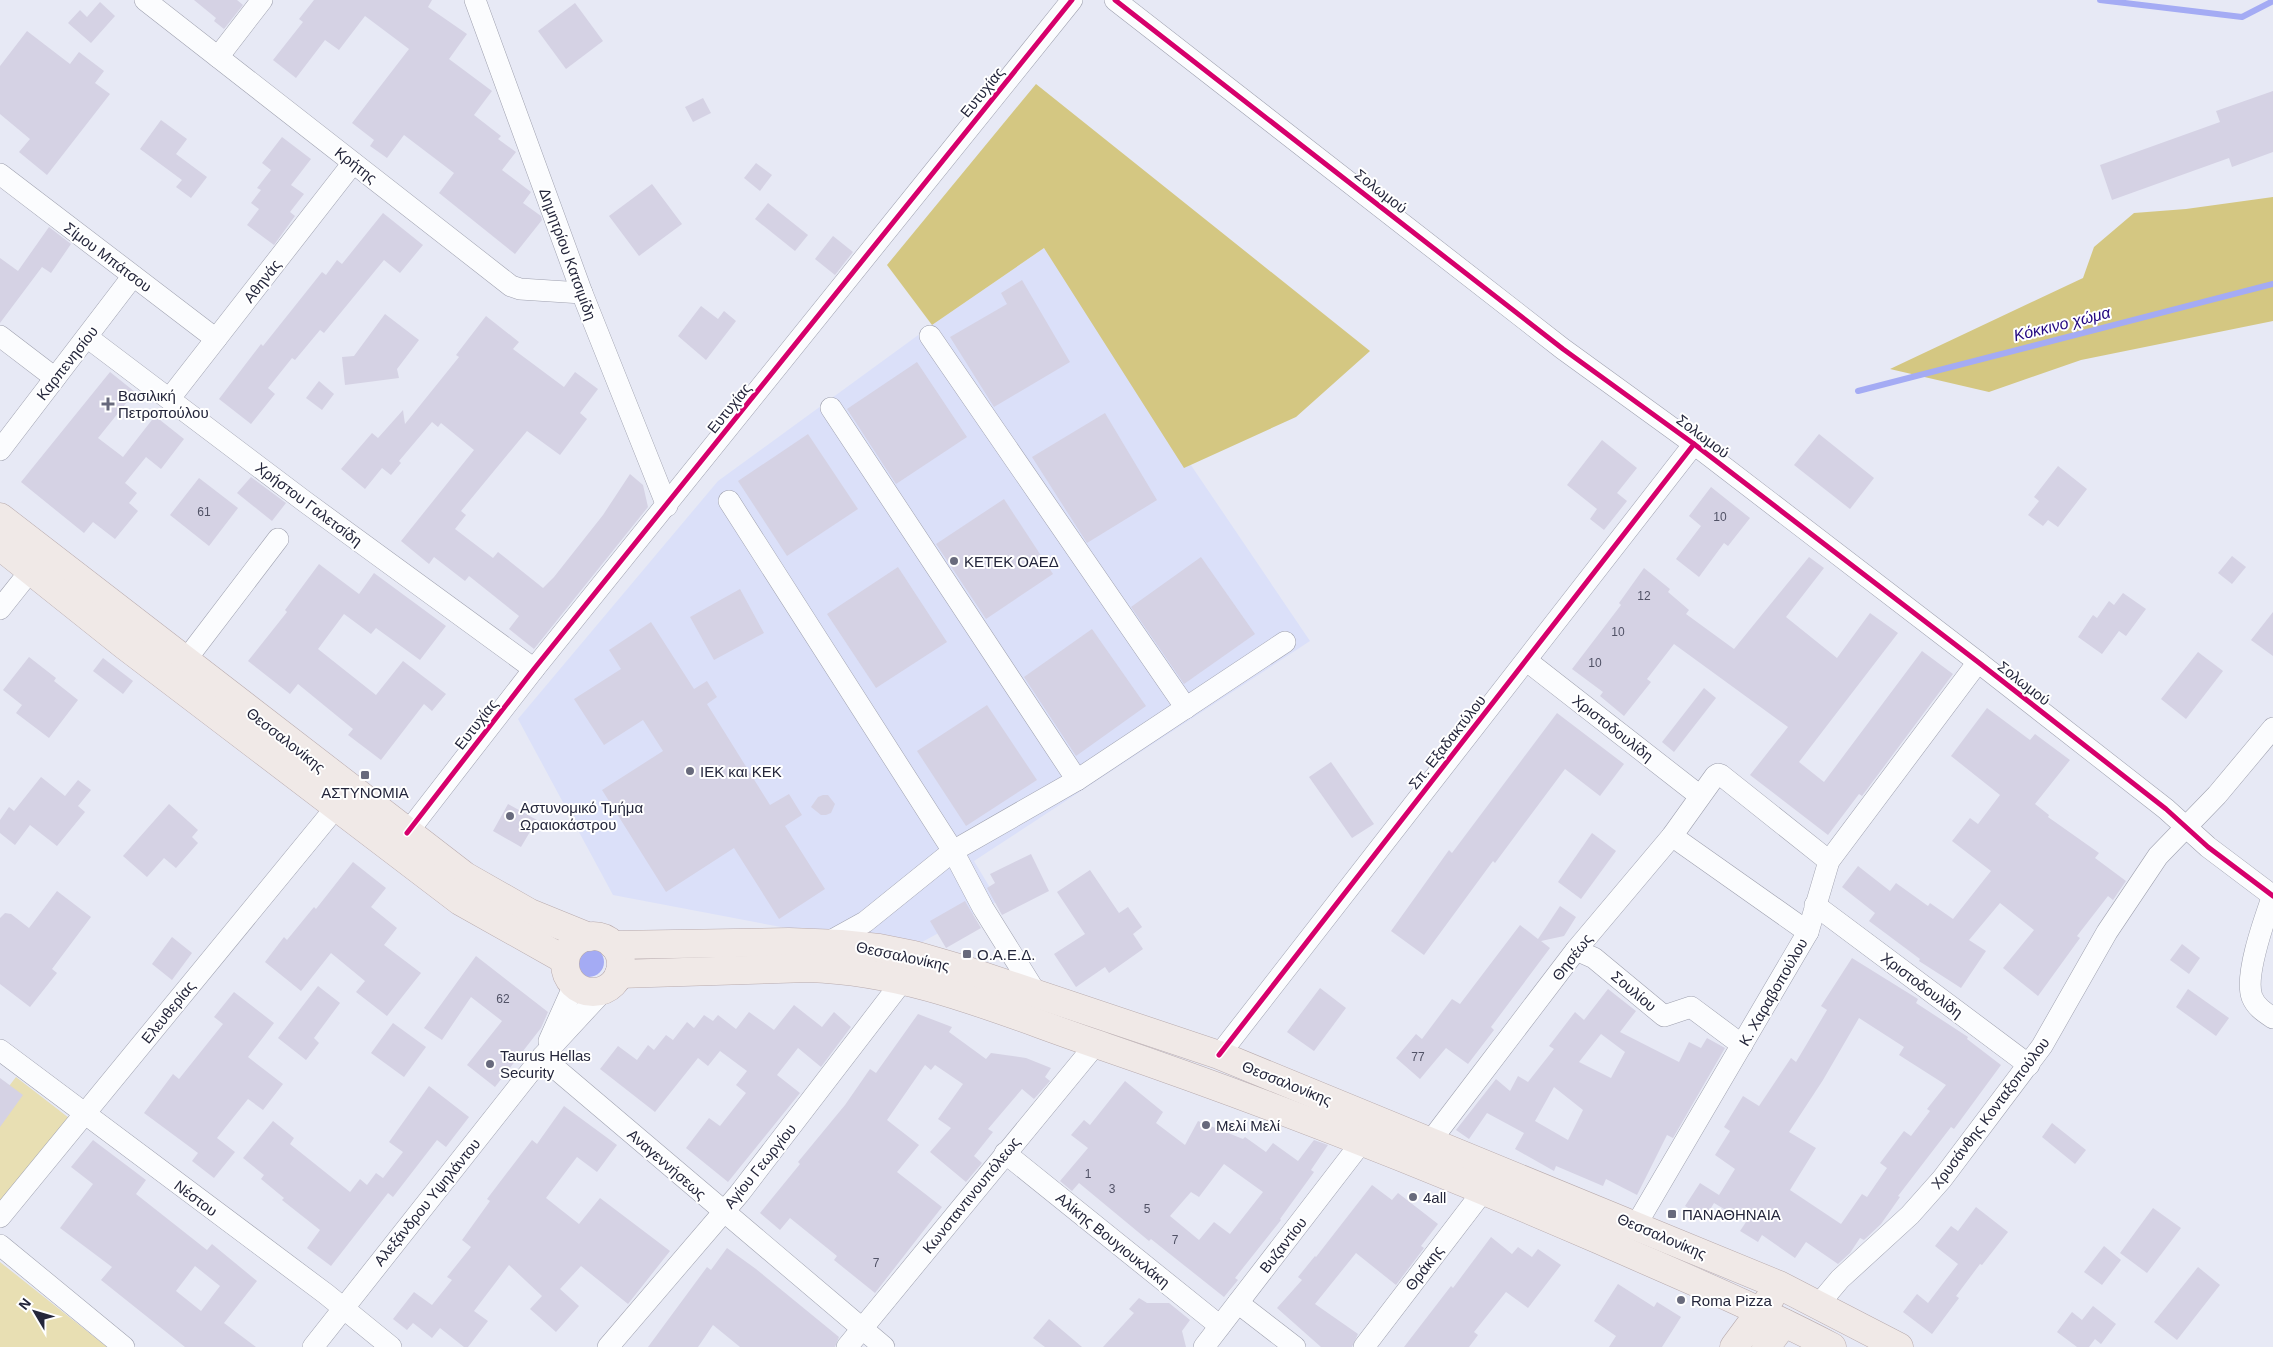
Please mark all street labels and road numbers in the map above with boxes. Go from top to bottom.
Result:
street label: Ευτυχίας [957,64,1007,120]
street label: Κρήτης [332,143,380,187]
street label: Σολωμού [1352,165,1410,217]
street label: Δημητρίου Κατσιμίδη [536,186,600,322]
street label: Σίμου Μπάτσου [61,219,155,295]
street label: Αθηνάς [240,256,284,306]
street label: Καρπενησίου [33,323,101,403]
street label: Ευτυχίας [704,380,754,436]
street label: Σολωμού [1673,411,1733,461]
street label: Χρήστου Γαλετσίδη [252,458,366,550]
street label: Σολωμού [1995,657,2053,709]
street label: Χριστοδουλίδη [1569,691,1657,765]
street label: Σπ. Εξαδακτύλου [1405,692,1489,792]
street label: Ευτυχίας [451,695,501,753]
street label: Θεσσαλονίκης [243,704,329,776]
street label: Θησέως [1548,930,1596,984]
street label: Κ. Χαραβοπούλου [1735,935,1811,1049]
street label: Θεσσαλονίκης [855,938,951,974]
street label: Χριστοδουλίδη [1878,949,1966,1021]
street label: Σουλίου [1608,967,1660,1015]
street label: Ελευθερίας [138,977,198,1047]
street label: Χρυσάνθης Κονταξοπούλου [1927,1034,2053,1192]
street label: Θεσσαλονίκης [1240,1057,1334,1109]
street label: Αγίου Γεωργίου [721,1120,799,1212]
street label: Αναγεννήσεως [624,1125,710,1203]
street label: Κωνσταντινουπόλεως [919,1133,1023,1257]
street label: Αλεξάνδρου Υψηλάντου [370,1135,484,1269]
street label: Νέστου [171,1176,221,1220]
street label: Αλίκης Βουγιουκλάκη [1053,1189,1173,1291]
street label: Θεσσαλονίκης [1615,1210,1709,1262]
street label: Βυζαντίου [1256,1214,1310,1276]
street label: Θράκης [1402,1242,1446,1294]

